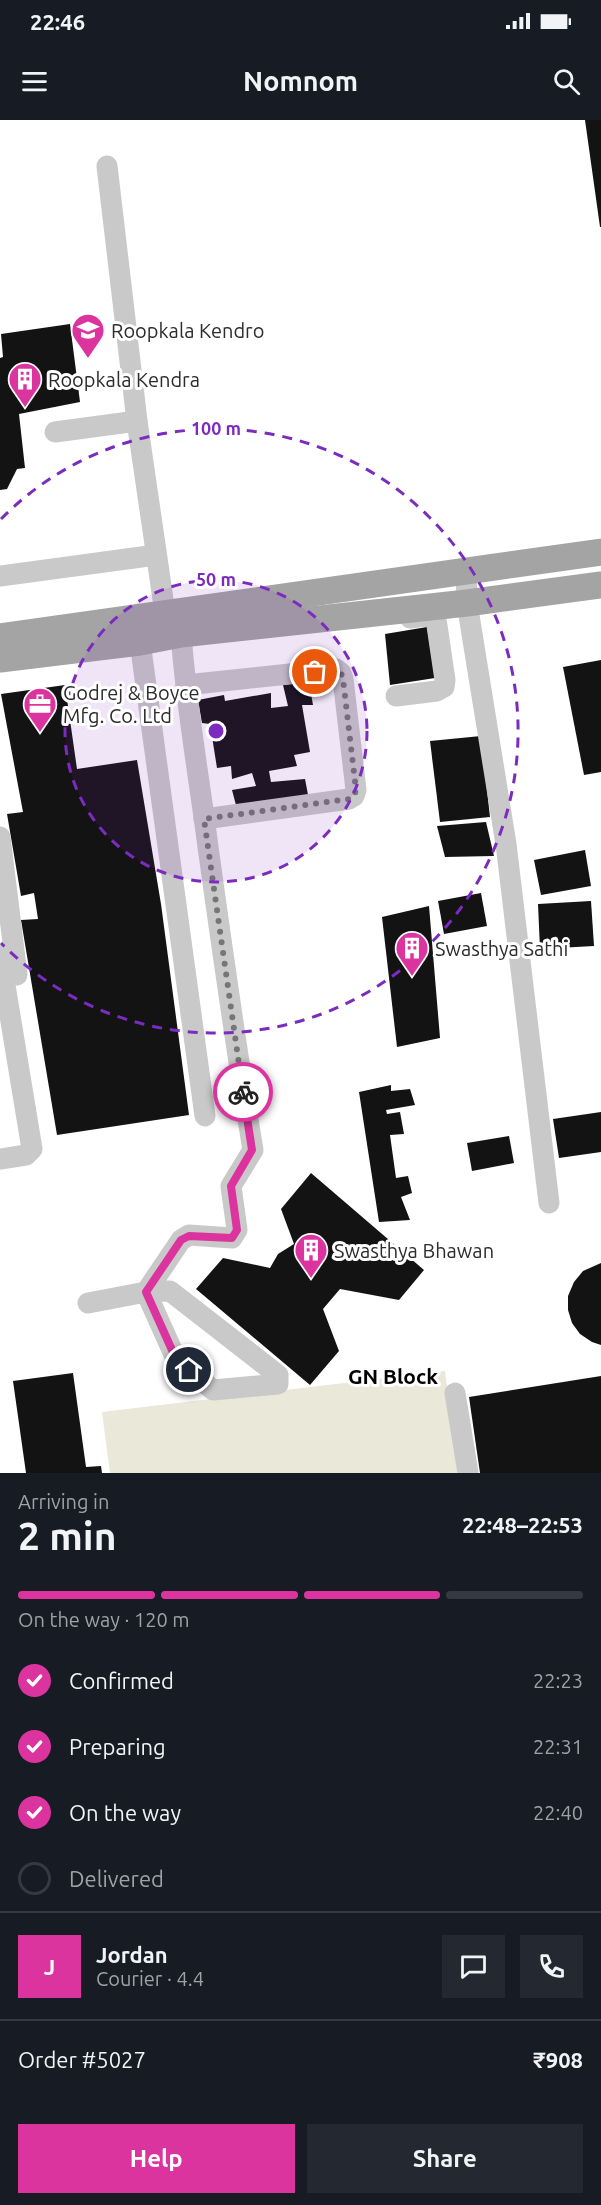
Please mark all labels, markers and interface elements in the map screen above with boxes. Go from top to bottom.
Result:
text: 22:46 [30,9,85,34]
icon: menu [18,65,51,98]
icon: search [550,65,583,98]
text: Nomnom [243,66,358,96]
school or university icon: Roopkala Kendro [70,312,106,359]
place label: Roopkala Kendro [111,319,264,342]
building icon: Roopkala Kendra [7,361,43,408]
place label: Roopkala Kendra [48,368,200,391]
text: 100 m [191,418,241,438]
text: 50 m [196,569,236,589]
pin [289,646,340,697]
icon: bag [298,655,331,688]
place label: Godrej & Boyce Mfg. Co. Ltd [63,681,200,727]
office icon: Godrej & Boyce Mfg. Co. Ltd [22,686,58,733]
centre of rings [206,721,226,741]
building icon: Swasthya Sathi [394,930,430,977]
place label: Swasthya Sathi [435,937,568,960]
courier [213,1062,273,1122]
icon: bike [227,1076,260,1109]
building icon: Swasthya Bhawan [293,1232,329,1279]
place label: Swasthya Bhawan [334,1239,494,1262]
pin [163,1344,214,1395]
icon: home [172,1353,205,1386]
district label: GN Block [348,1364,438,1388]
text: Arriving in [18,1490,109,1513]
text: 22:48–22:53 [462,1512,583,1537]
text: 2 min [18,1514,117,1557]
text: On the way · 120 m [18,1608,190,1631]
icon: check [18,1664,51,1697]
text: Confirmed [69,1668,174,1693]
text: 22:23 [533,1669,583,1692]
icon: check [18,1730,51,1763]
text: Preparing [69,1734,166,1759]
text: 22:31 [533,1735,583,1758]
icon: check [18,1796,51,1829]
text: On the way [69,1800,181,1825]
text: 22:40 [533,1801,583,1824]
text: Delivered [69,1866,164,1891]
button: chat [442,1935,505,1998]
button: phone [520,1935,583,1998]
text: Jordan [96,1942,168,1967]
text: J [44,1954,55,1979]
text: Courier · 4.4 [96,1967,204,1990]
text: Order #5027 [18,2047,146,2072]
text: ₹908 [533,2047,583,2072]
button: Help [18,2124,295,2193]
button: Share [307,2124,583,2193]

